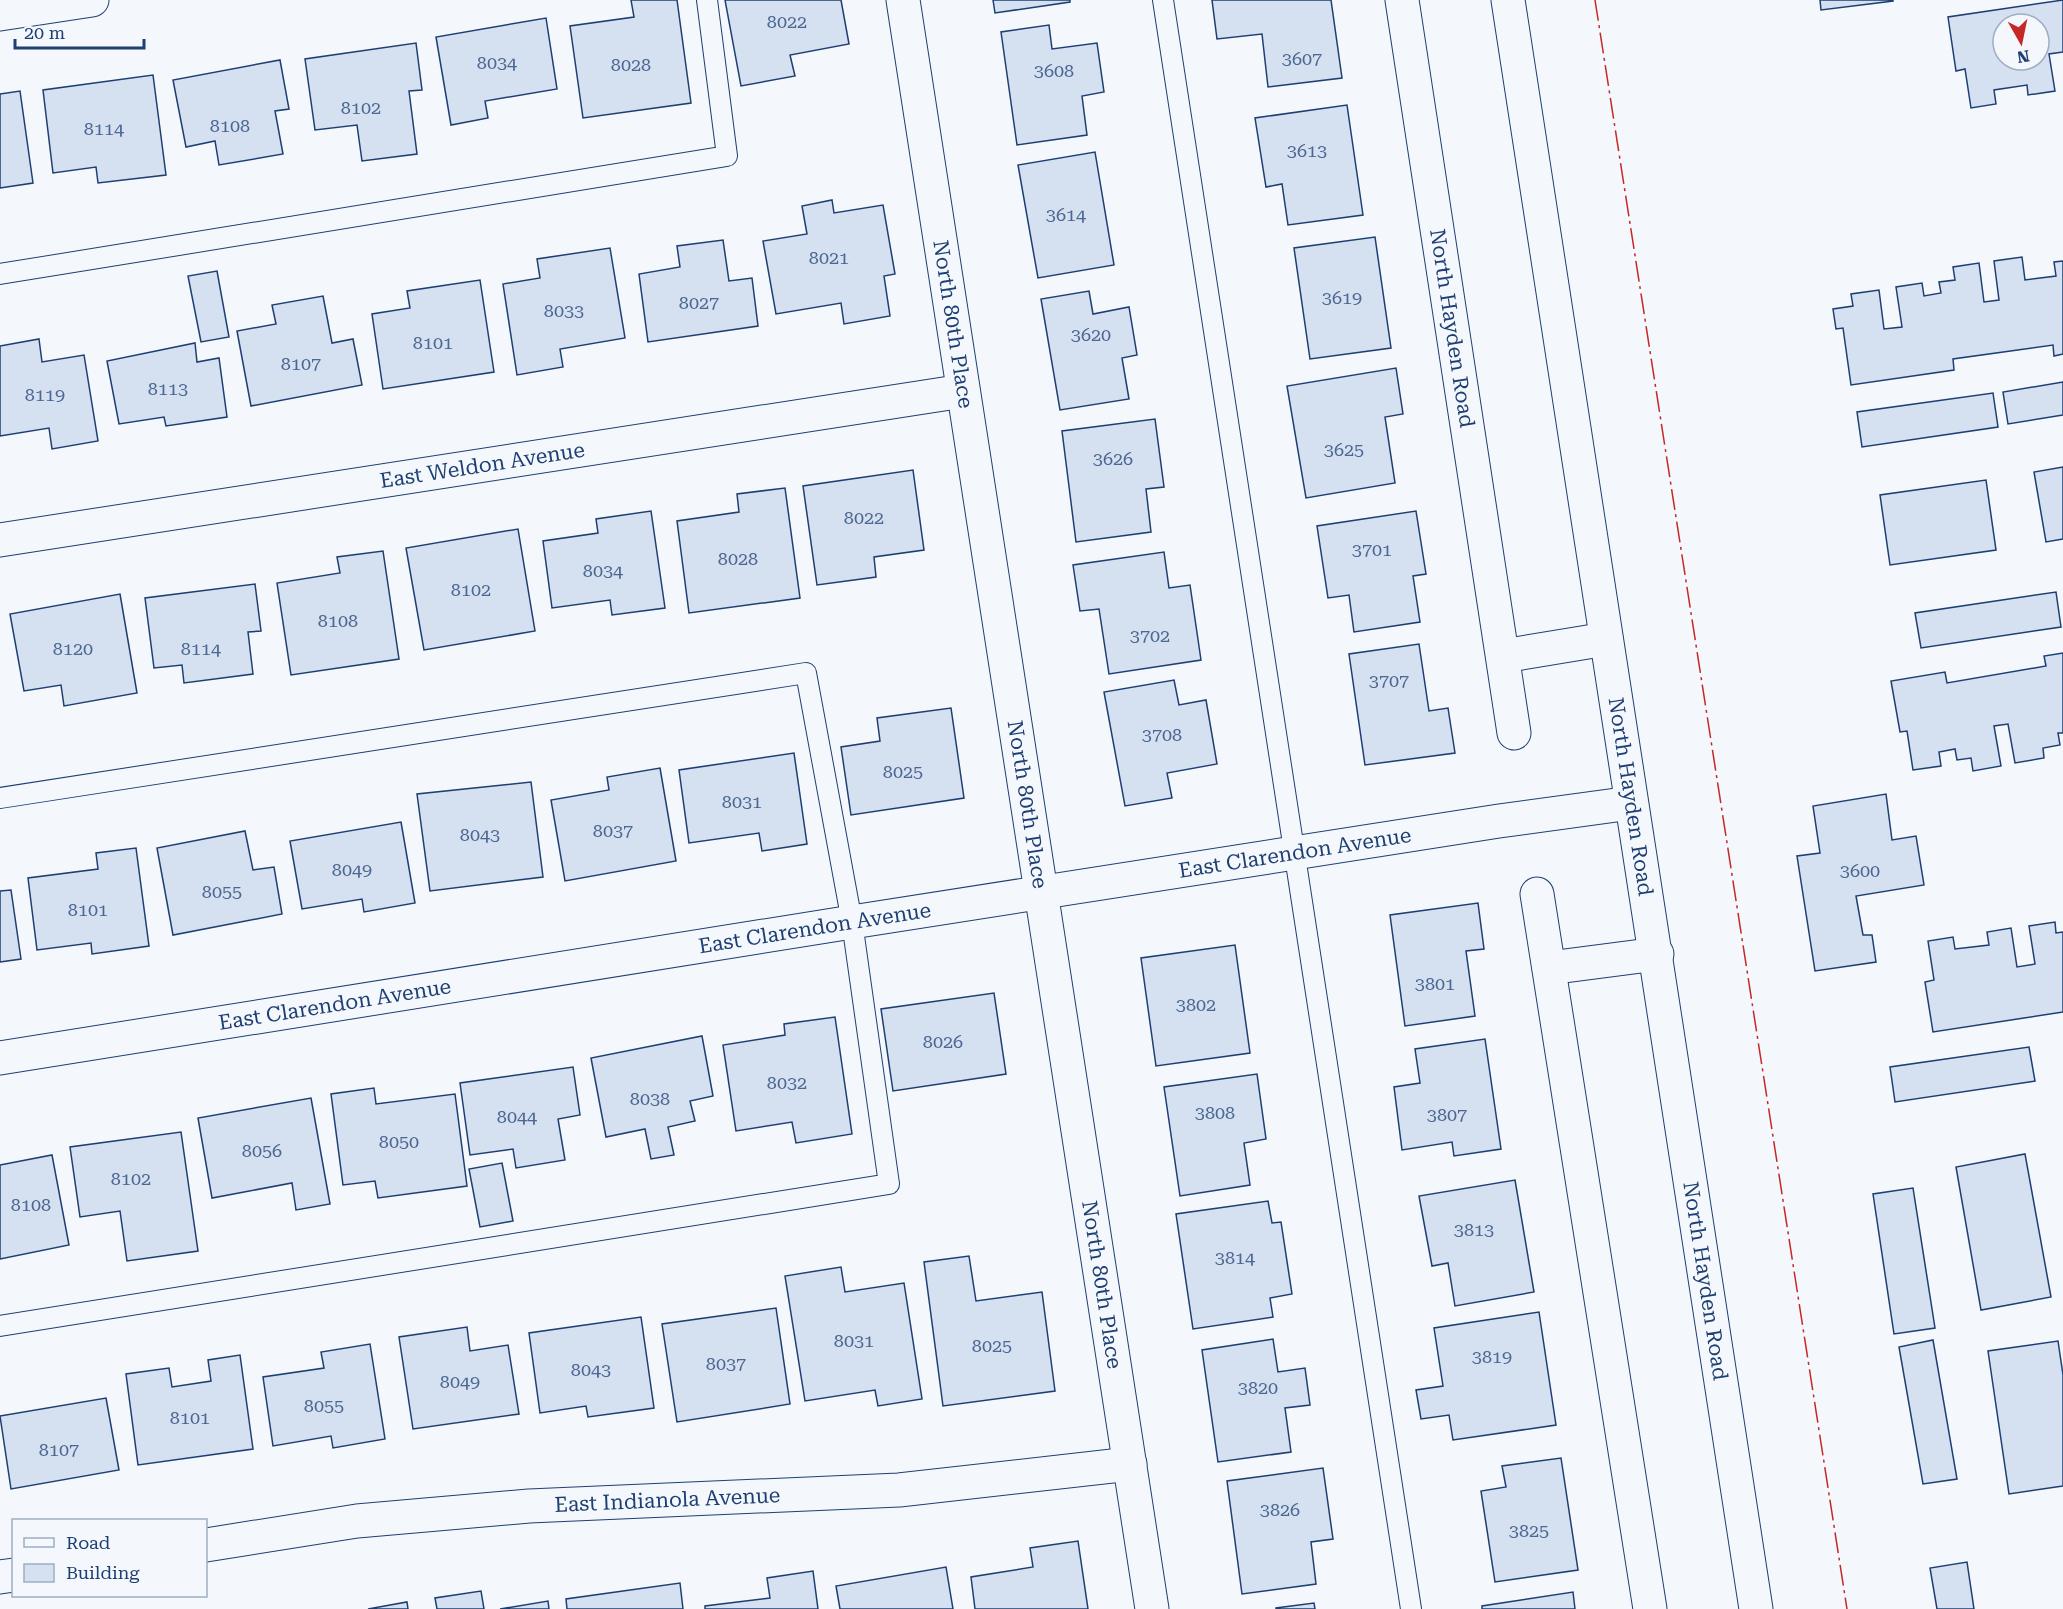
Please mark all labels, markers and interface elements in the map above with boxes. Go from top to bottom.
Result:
house number: 8022 [767,11,807,32]
scale bar [15,12,144,50]
north arrow [1991,12,2051,72]
text: 20 m [24,22,65,43]
text: N [2016,46,2031,67]
house number: 3607 [1282,48,1322,69]
house number: 8034 [477,52,517,73]
house number: 8028 [611,54,651,75]
house number: 3608 [1034,60,1074,81]
house number: 8102 [341,97,381,118]
house number: 8108 [210,115,250,136]
house number: 8114 [84,118,124,139]
house number: 3613 [1287,140,1327,161]
house number: 3614 [1046,204,1086,225]
street label: North Hayden Road [1425,227,1479,430]
street label: North 80th Place [928,238,978,410]
house number: 8021 [809,247,849,268]
house number: 3619 [1322,287,1362,308]
house number: 8027 [679,292,719,313]
house number: 8033 [544,300,584,321]
house number: 3620 [1071,324,1111,345]
house number: 8101 [413,332,453,353]
house number: 8107 [281,353,321,374]
house number: 8113 [148,378,188,399]
house number: 8119 [25,384,65,405]
street label: East Weldon Avenue [378,438,586,493]
house number: 3625 [1324,439,1364,460]
house number: 3626 [1093,448,1133,469]
house number: 8022 [844,507,884,528]
house number: 3701 [1352,539,1392,560]
house number: 8028 [718,548,758,569]
house number: 8034 [583,560,623,581]
house number: 8102 [451,579,491,600]
house number: 8108 [318,610,358,631]
house number: 3702 [1130,625,1170,646]
house number: 8120 [53,638,93,659]
house number: 8114 [181,638,221,659]
house number: 3707 [1369,670,1409,691]
street label: North Hayden Road [1604,696,1658,898]
street label: North 80th Place [1003,719,1052,890]
house number: 3708 [1142,724,1182,745]
house number: 8025 [883,761,923,782]
house number: 8031 [722,791,762,812]
house number: 8037 [593,820,633,841]
street label: East Clarendon Avenue [1177,823,1413,883]
house number: 8043 [460,824,500,845]
house number: 8049 [332,859,372,880]
house number: 3600 [1840,860,1880,881]
house number: 8055 [202,881,242,902]
street label: East Clarendon Avenue [697,898,933,958]
house number: 8101 [68,899,108,920]
house number: 3801 [1415,973,1455,994]
street label: East Clarendon Avenue [217,974,453,1035]
house number: 3802 [1176,994,1216,1015]
house number: 8026 [923,1031,963,1052]
house number: 8032 [767,1072,807,1093]
house number: 8038 [630,1088,670,1109]
house number: 3808 [1195,1102,1235,1123]
house number: 3807 [1427,1104,1467,1125]
house number: 8044 [497,1106,537,1127]
house number: 8050 [379,1131,419,1152]
house number: 8056 [242,1140,282,1161]
house number: 8102 [111,1168,151,1189]
street label: North Hayden Road [1678,1180,1733,1382]
house number: 8108 [11,1194,51,1215]
street label: North 80th Place [1077,1199,1127,1370]
house number: 3813 [1454,1219,1494,1240]
house number: 3814 [1215,1247,1255,1268]
house number: 8031 [834,1330,874,1351]
house number: 8025 [972,1335,1012,1356]
house number: 3819 [1472,1346,1512,1367]
house number: 8037 [706,1353,746,1374]
house number: 8043 [571,1359,611,1380]
house number: 8049 [440,1371,480,1392]
house number: 3820 [1238,1377,1278,1398]
house number: 8055 [304,1395,344,1416]
house number: 8101 [170,1407,210,1428]
house number: 8107 [39,1439,79,1460]
street label: East Indianola Avenue [554,1483,781,1517]
house number: 3826 [1260,1499,1300,1520]
legend [12,1519,207,1597]
house number: 3825 [1509,1520,1549,1541]
text: Road [66,1532,111,1553]
text: Building [66,1562,140,1583]

